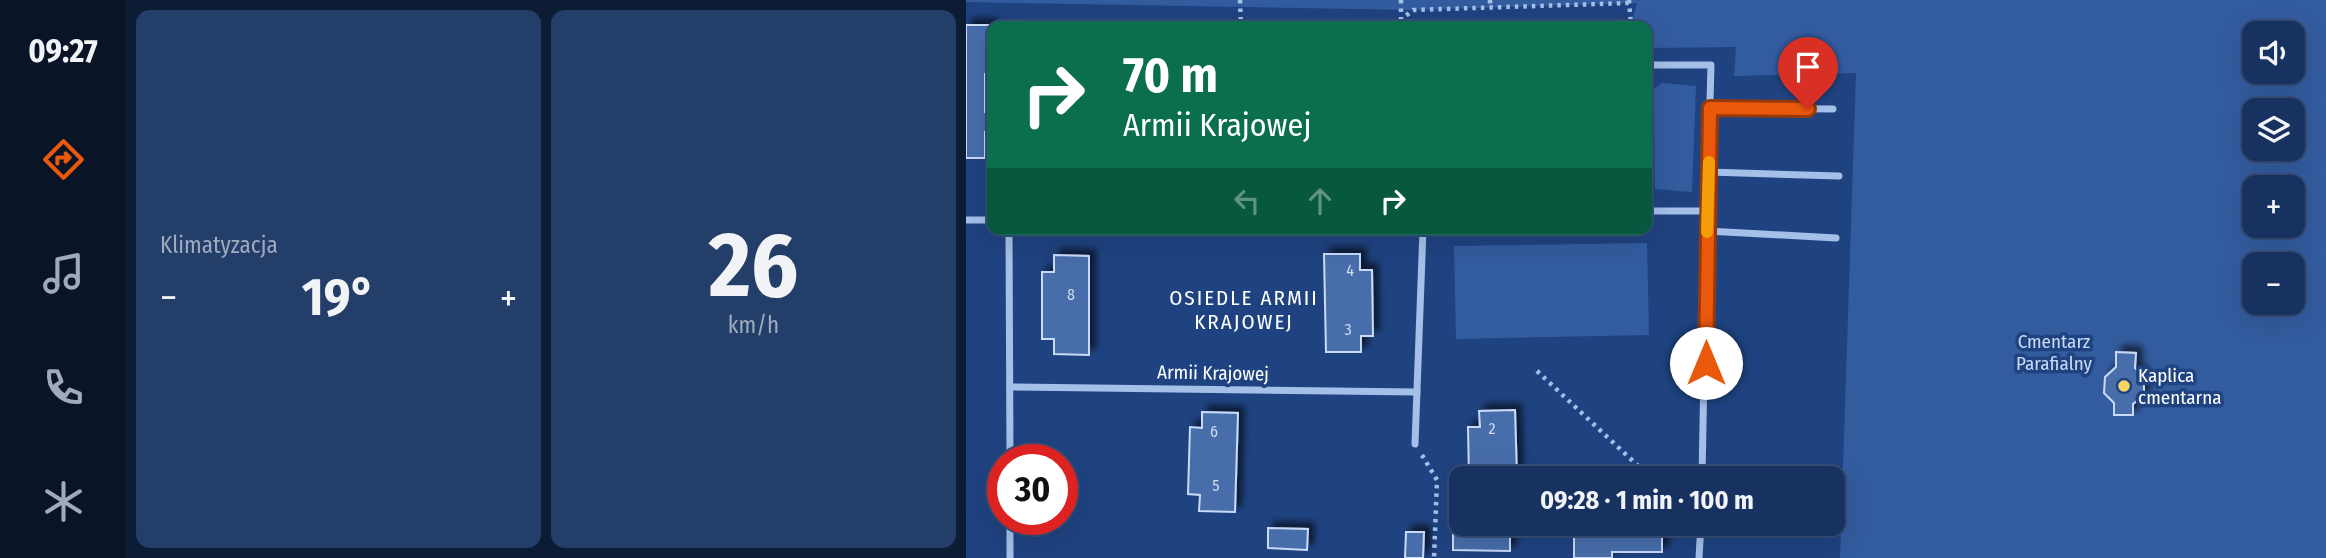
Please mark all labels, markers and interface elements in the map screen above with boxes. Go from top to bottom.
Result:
map controls [2242,21,2305,315]
button: sound [2242,21,2305,84]
text: 09:27 [28,32,98,70]
pin [1778,37,1838,109]
text: 70 m [1123,46,1218,105]
icon: arrive [1789,48,1827,86]
icon: right [1008,49,1099,140]
button: layers [2242,98,2305,161]
text: Armii Krajowej [1123,106,1311,144]
icon: directions [39,135,88,184]
button: + [2242,175,2305,238]
icon: left [1228,182,1266,220]
icon: ahead [1301,182,1339,220]
icon: right [1374,182,1412,220]
text: 26 [709,211,798,320]
text: Klimatyzacja [160,231,278,259]
icon: music [39,249,88,298]
button: − [2242,252,2305,315]
house number: 4 [1346,261,1354,280]
text: 19° [302,266,375,329]
text: − [160,275,177,321]
text: + [500,275,517,321]
house number: 8 [1067,285,1075,304]
district label: OSIEDLE ARMII KRAJOWEJ [1169,285,1319,335]
text: km/h [728,311,779,339]
house number: 3 [1344,320,1352,339]
position arrow [1669,326,1743,400]
park label: Cmentarz Parafialny [2016,330,2093,375]
street label: Armii Krajowej [1157,361,1269,385]
icon: phone [39,363,88,412]
place label: Kaplica cmentarna [2138,364,2222,409]
marker: Kaplica cmentarna [2116,378,2132,394]
house number: 2 [1488,419,1496,438]
house number: 6 [1210,422,1218,441]
speed limit sign: 30 [987,444,1078,535]
house number: 5 [1212,476,1220,495]
icon: climate [39,477,88,526]
text: 09:28 · 1 min · 100 m [1540,485,1754,516]

